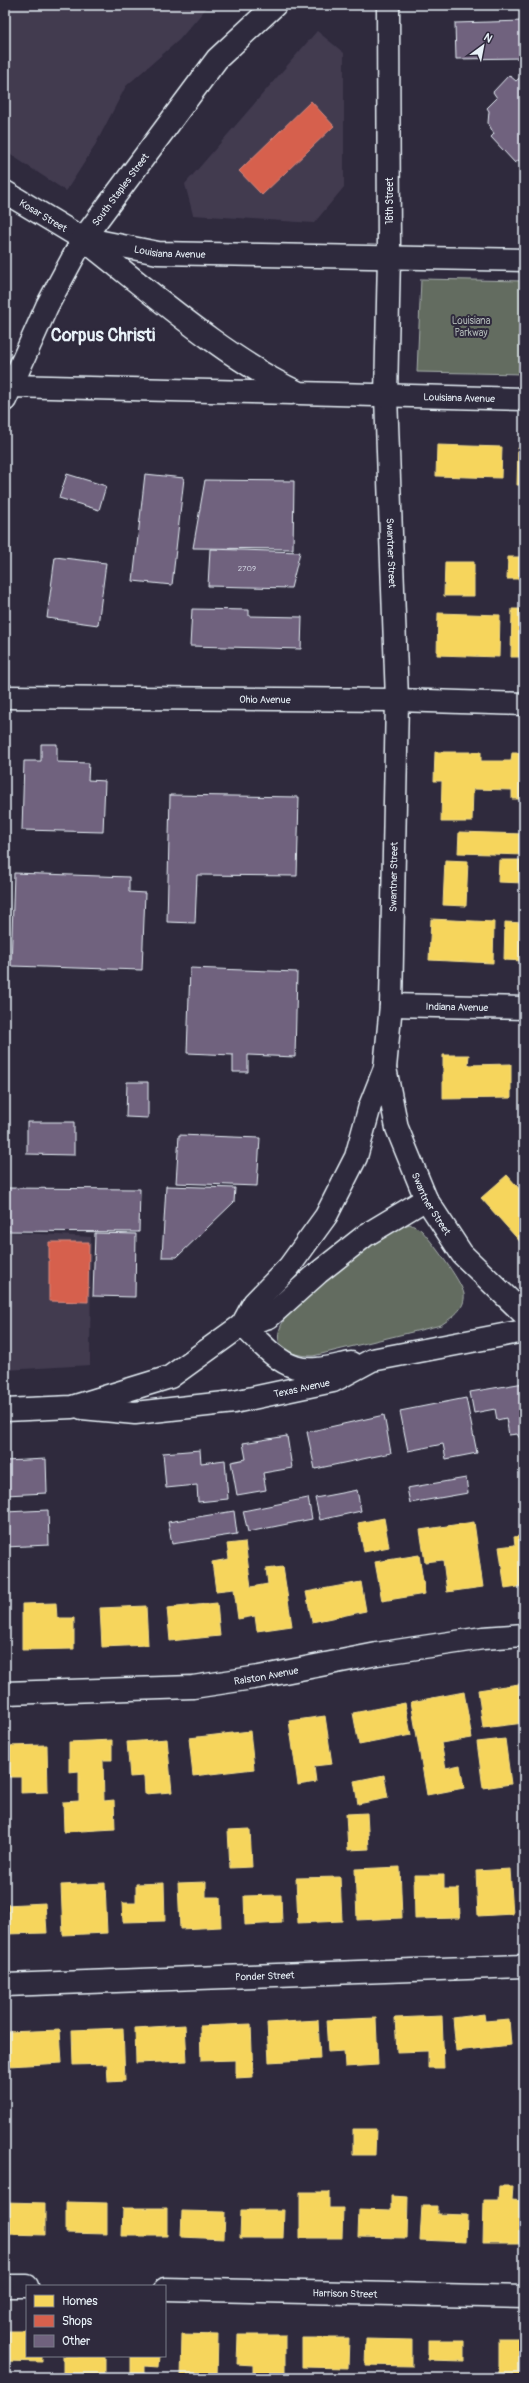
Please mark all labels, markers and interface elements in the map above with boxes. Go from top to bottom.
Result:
north arrow [463,26,503,66]
text: N [481,30,495,46]
street label: South Staples Street [90,150,152,229]
street label: 18th Street [384,177,396,224]
street label: Kosar Street [17,197,70,236]
street label: Louisiana Avenue [133,243,206,261]
park label: Louisiana Parkway [452,315,491,339]
district label: Corpus Christi [51,324,155,347]
street label: Louisiana Avenue [423,391,495,405]
street label: Swantner Street [383,518,398,589]
house number: 2709 [238,564,256,573]
street label: Ohio Avenue [239,694,291,706]
street label: Swantner Street [387,841,401,912]
street label: Indiana Avenue [425,1001,489,1014]
street label: Swantner Street [409,1171,453,1238]
street label: Texas Avenue [273,1377,331,1400]
street label: Ralston Avenue [233,1664,299,1688]
street label: Ponder Street [235,1969,296,1984]
legend [26,2285,166,2357]
street label: Harrison Street [312,2287,378,2301]
text: Homes [62,2294,98,2309]
text: Shops [62,2314,93,2329]
text: Other [62,2334,91,2349]

